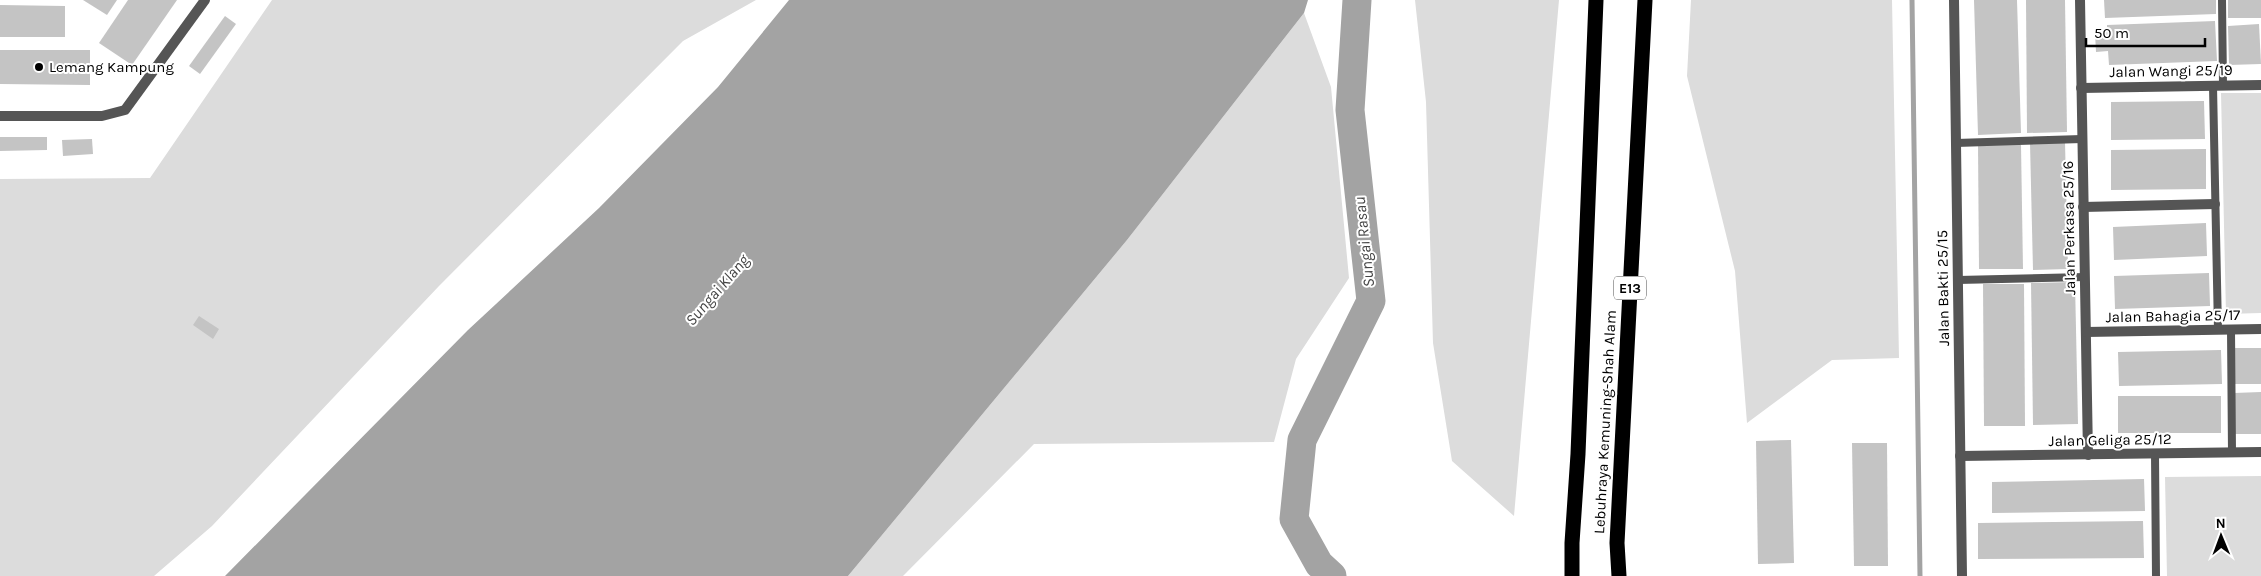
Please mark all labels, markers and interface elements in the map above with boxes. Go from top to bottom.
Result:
scale bar [2086,15,2205,47]
text: 50 m [2094,24,2129,42]
place label: Lemang Kampung [49,58,174,76]
marker: Lemang Kampung [33,61,45,73]
street label: Jalan Wangi 25/19 [2109,61,2233,81]
street label: Jalan Perkasa 25/16 [2059,161,2079,295]
water label: Sungai Rasau [1350,196,1378,288]
street label: Jalan Bakti 25/15 [1933,230,1953,346]
water label: Sungai Klang [681,250,754,329]
road number: E13 [1614,276,1646,300]
street label: Jalan Bahagia 25/17 [2106,306,2240,326]
street label: Lebuhraya Kemuning-Shah Alam [1590,309,1620,535]
street label: Jalan Geliga 25/12 [2048,430,2172,450]
north arrow [2196,511,2246,561]
text: N [2216,515,2226,532]

